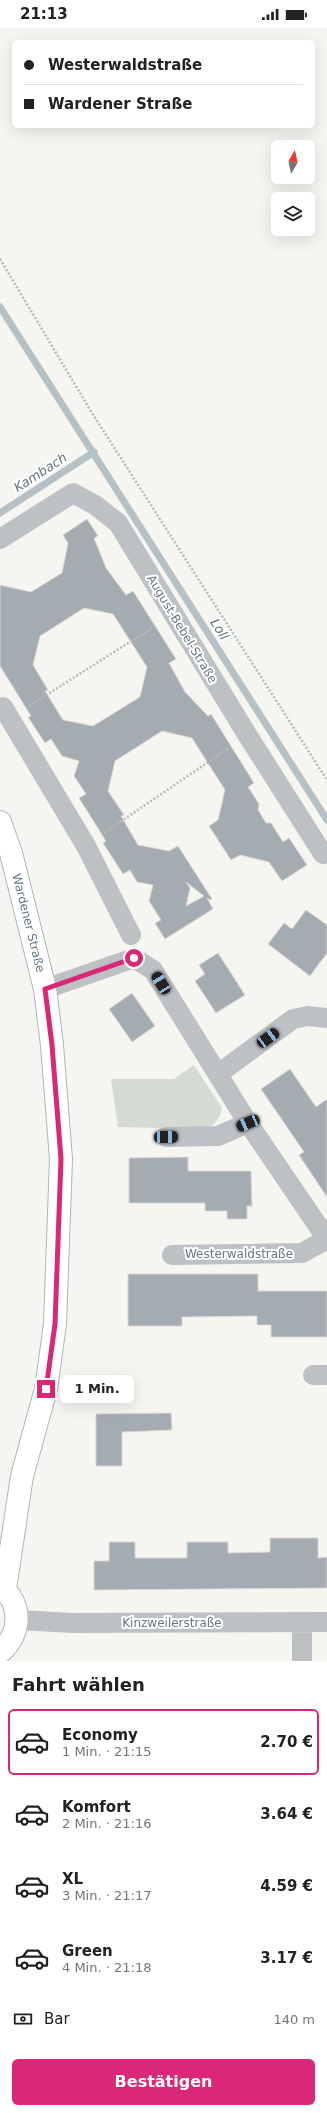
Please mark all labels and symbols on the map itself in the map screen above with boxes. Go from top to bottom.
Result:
north arrow [271,140,315,184]
water label: Kambach [11,450,70,495]
street label: August-Bebel-Straße [144,572,220,686]
water label: Loll [207,616,232,643]
street label: Wardener Straße [9,872,48,974]
route start [125,949,143,967]
car [150,970,172,996]
car [255,1026,281,1050]
car [235,1113,261,1133]
car [154,1131,178,1143]
street label: Westerwaldstraße [185,1247,293,1261]
callout: 1 Min. [60,1375,134,1403]
route end [37,1380,55,1398]
street label: Kinzweilerstraße [122,1616,222,1630]

